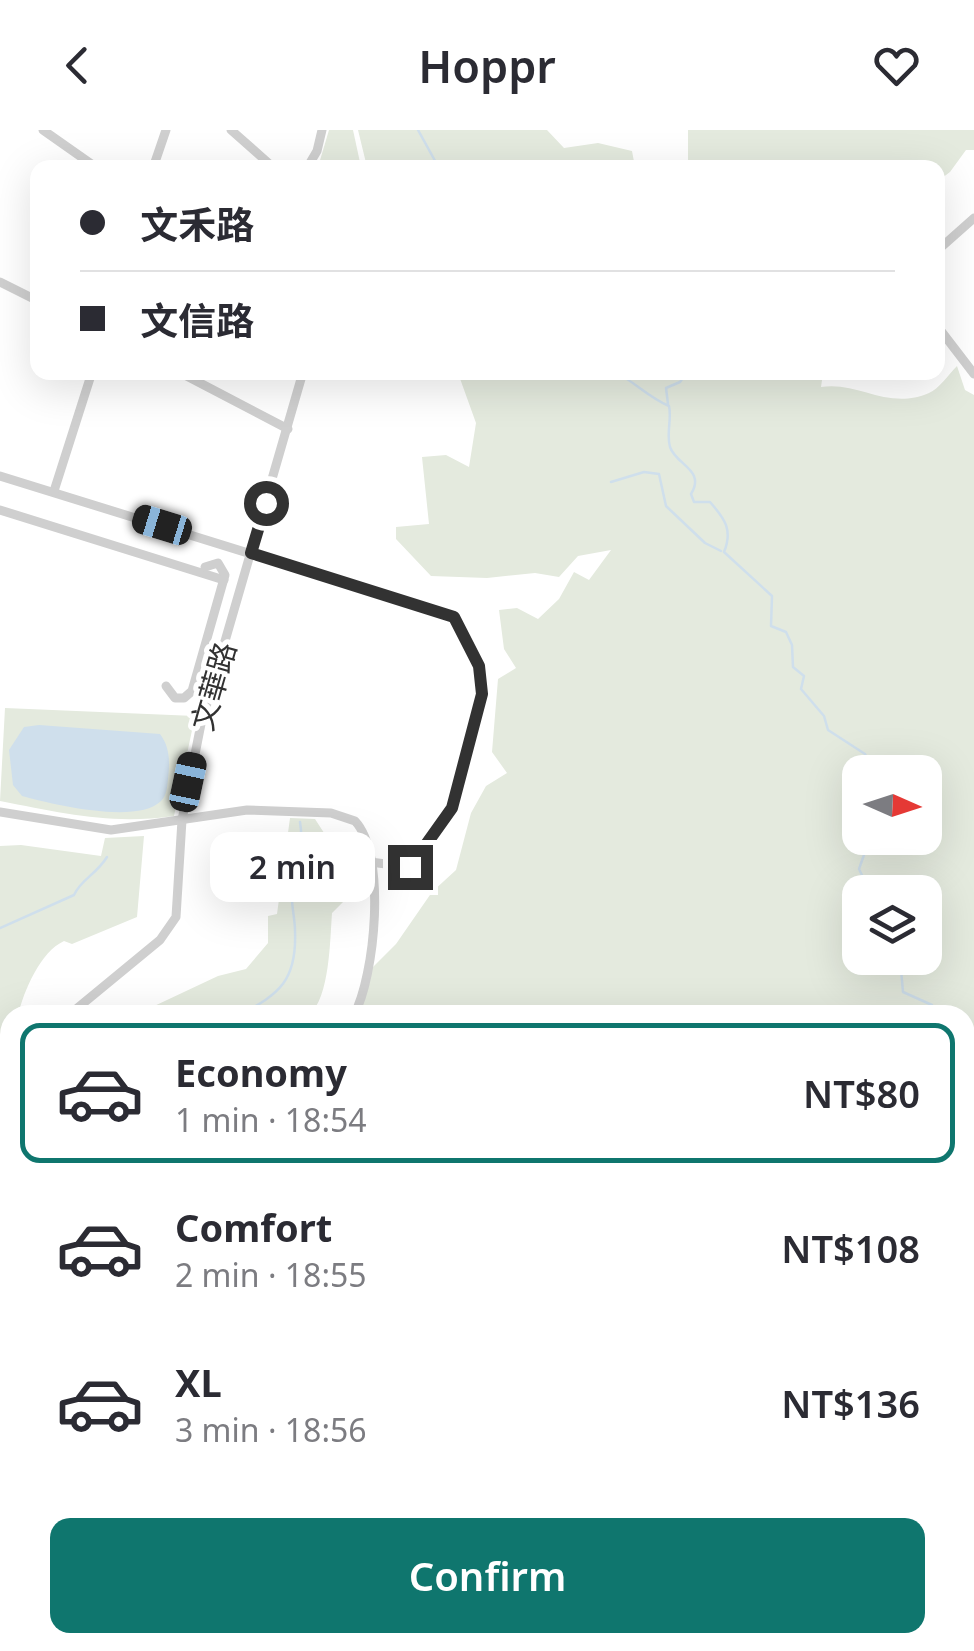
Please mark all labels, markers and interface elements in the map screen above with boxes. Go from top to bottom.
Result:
text: Hoppr [418,35,556,96]
icon: back [50,38,105,93]
icon: heart [869,38,924,93]
text: 文禾路 [140,198,254,250]
text: 文信路 [140,294,254,346]
route start [244,481,289,526]
car [129,502,195,548]
street label: 文華路 [181,637,245,735]
car [167,750,209,814]
north arrow [842,755,942,855]
map controls [842,755,942,975]
callout: 2 min [210,832,375,902]
text: 2 min [249,845,336,888]
route end [388,845,433,890]
button: layers [842,875,942,975]
text: Economy [175,1046,347,1098]
icon: car [55,1048,145,1138]
text: NT$80 [803,1067,920,1119]
text: 1 min · 18:54 [175,1098,367,1141]
text: Comfort [175,1201,332,1253]
icon: car [55,1203,145,1293]
text: NT$108 [781,1222,920,1274]
text: 2 min · 18:55 [175,1253,367,1296]
text: XL [175,1356,222,1408]
icon: car [55,1358,145,1448]
text: NT$136 [781,1377,920,1429]
text: 3 min · 18:56 [175,1408,367,1451]
button: Confirm [50,1518,925,1633]

